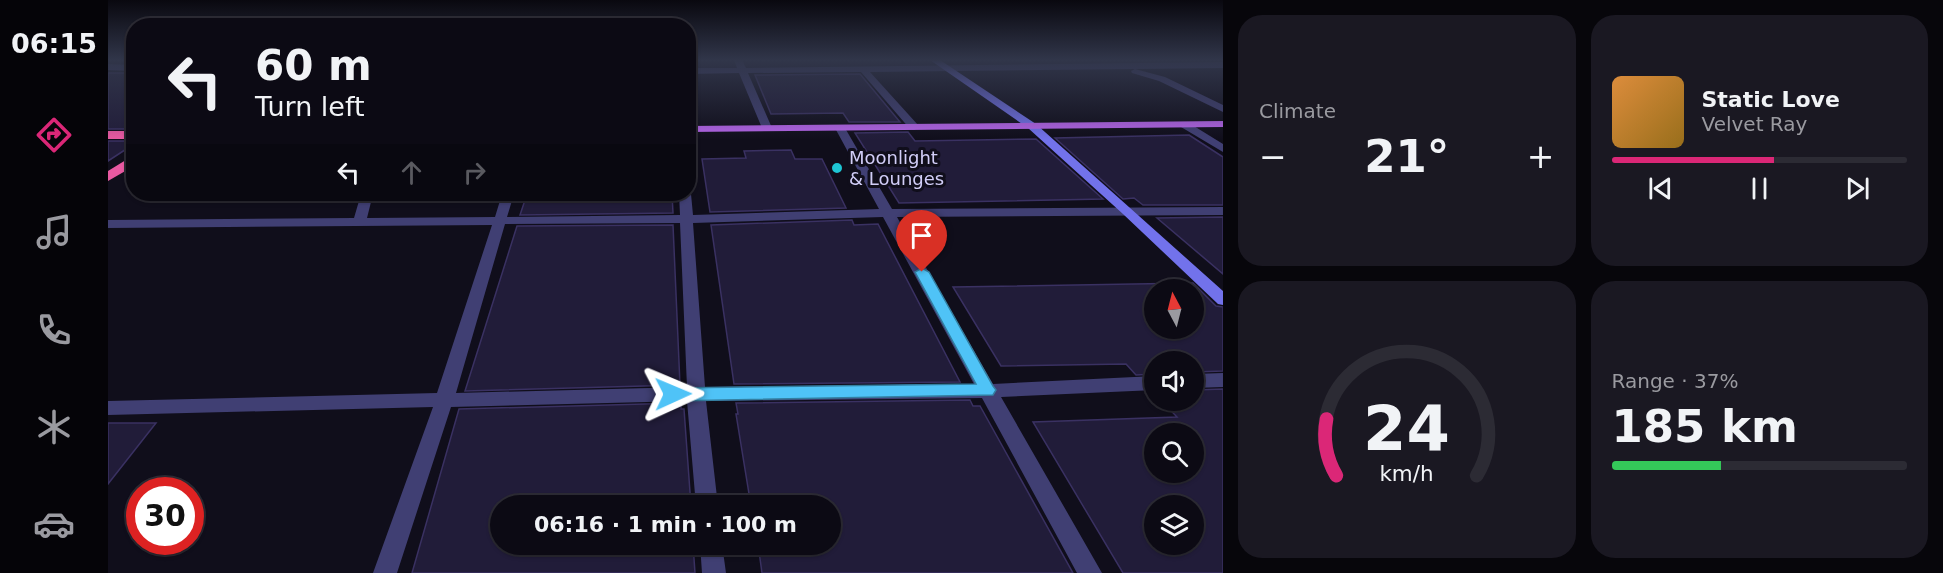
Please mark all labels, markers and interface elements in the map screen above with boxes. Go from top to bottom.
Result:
text: 06:15 [11,28,97,59]
text: 60 m [255,41,372,90]
icon: left [156,42,234,120]
text: Static Love [1702,87,1840,112]
text: Turn left [255,91,365,122]
text: Climate [1259,99,1336,123]
text: Velvet Ray [1702,112,1807,136]
icon: directions [33,114,75,156]
text: 21° [1364,130,1449,183]
text: − [1259,137,1287,176]
text: + [1527,137,1555,176]
place label: Moonlight & Lounges [849,147,944,189]
icon: left [332,156,365,189]
icon: ahead [395,156,428,189]
icon: right [458,156,491,189]
marker: Moonlight & Lounges [830,161,844,175]
icon: previous [1644,172,1677,205]
icon: pause [1743,172,1776,205]
icon: next [1841,172,1874,205]
pin [896,210,947,272]
icon: music [33,211,75,253]
icon: arrive [905,219,938,252]
north arrow [1144,279,1204,339]
map controls [1144,279,1204,555]
icon: phone [33,309,75,351]
button: sound [1144,351,1204,411]
position arrow [641,362,705,426]
text: Range · 37% [1612,369,1738,393]
text: 24 [1363,392,1450,465]
text: 185 km [1612,400,1798,453]
icon: climate [33,406,75,448]
button: search [1144,423,1204,483]
text: km/h [1380,462,1434,487]
speed limit sign: 30 [126,477,204,555]
button: layers [1144,495,1204,555]
icon: car [33,503,75,545]
text: 06:16 · 1 min · 100 m [534,512,797,537]

